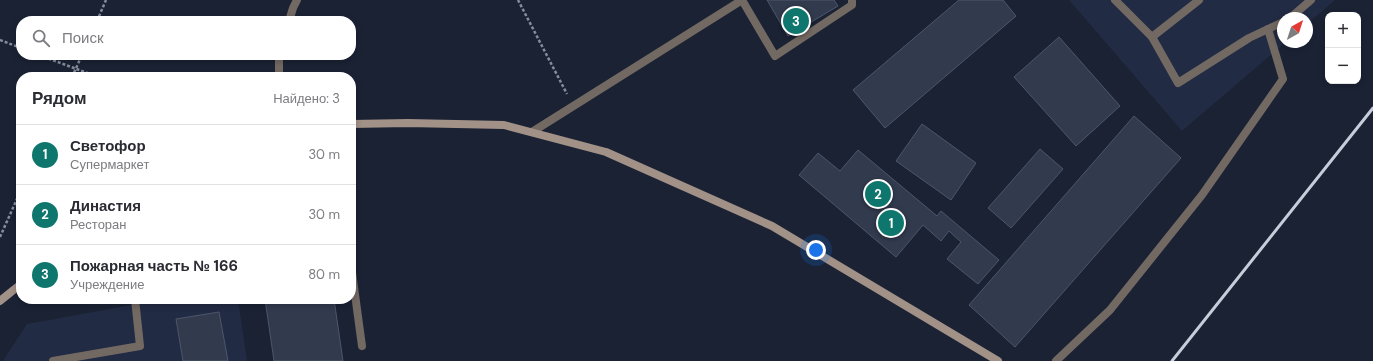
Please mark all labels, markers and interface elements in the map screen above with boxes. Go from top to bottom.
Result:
pin: 3 [783,6,809,36]
north arrow [1277,12,1313,48]
map controls [1325,12,1361,84]
button: + [1325,12,1361,48]
search box [16,16,356,60]
icon: search [30,27,52,49]
text: Поиск [62,28,104,48]
button: − [1325,48,1361,84]
text: Рядом [32,87,87,109]
text: Найдено: 3 [273,90,340,107]
text: Светофор [70,136,146,156]
text: 1 [43,146,47,163]
text: 30 m [308,146,340,163]
text: Супермаркет [70,156,149,173]
pin: 2 [865,179,891,209]
text: Династия [70,196,141,216]
text: 2 [41,206,49,223]
text: 30 m [308,206,340,223]
pin: 1 [878,208,904,238]
text: Ресторан [70,216,127,233]
your location [806,240,826,260]
text: Пожарная часть № 166 [70,256,238,276]
text: 3 [41,266,49,283]
text: 80 m [308,266,340,283]
text: Учреждение [70,276,145,293]

